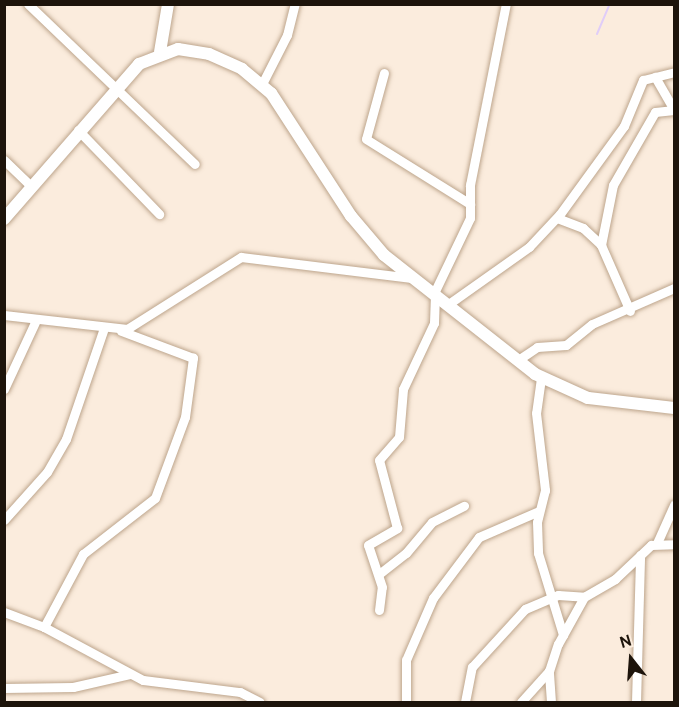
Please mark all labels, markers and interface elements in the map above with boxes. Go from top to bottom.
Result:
north arrow [601,629,661,689]
text: N [617,631,634,652]

